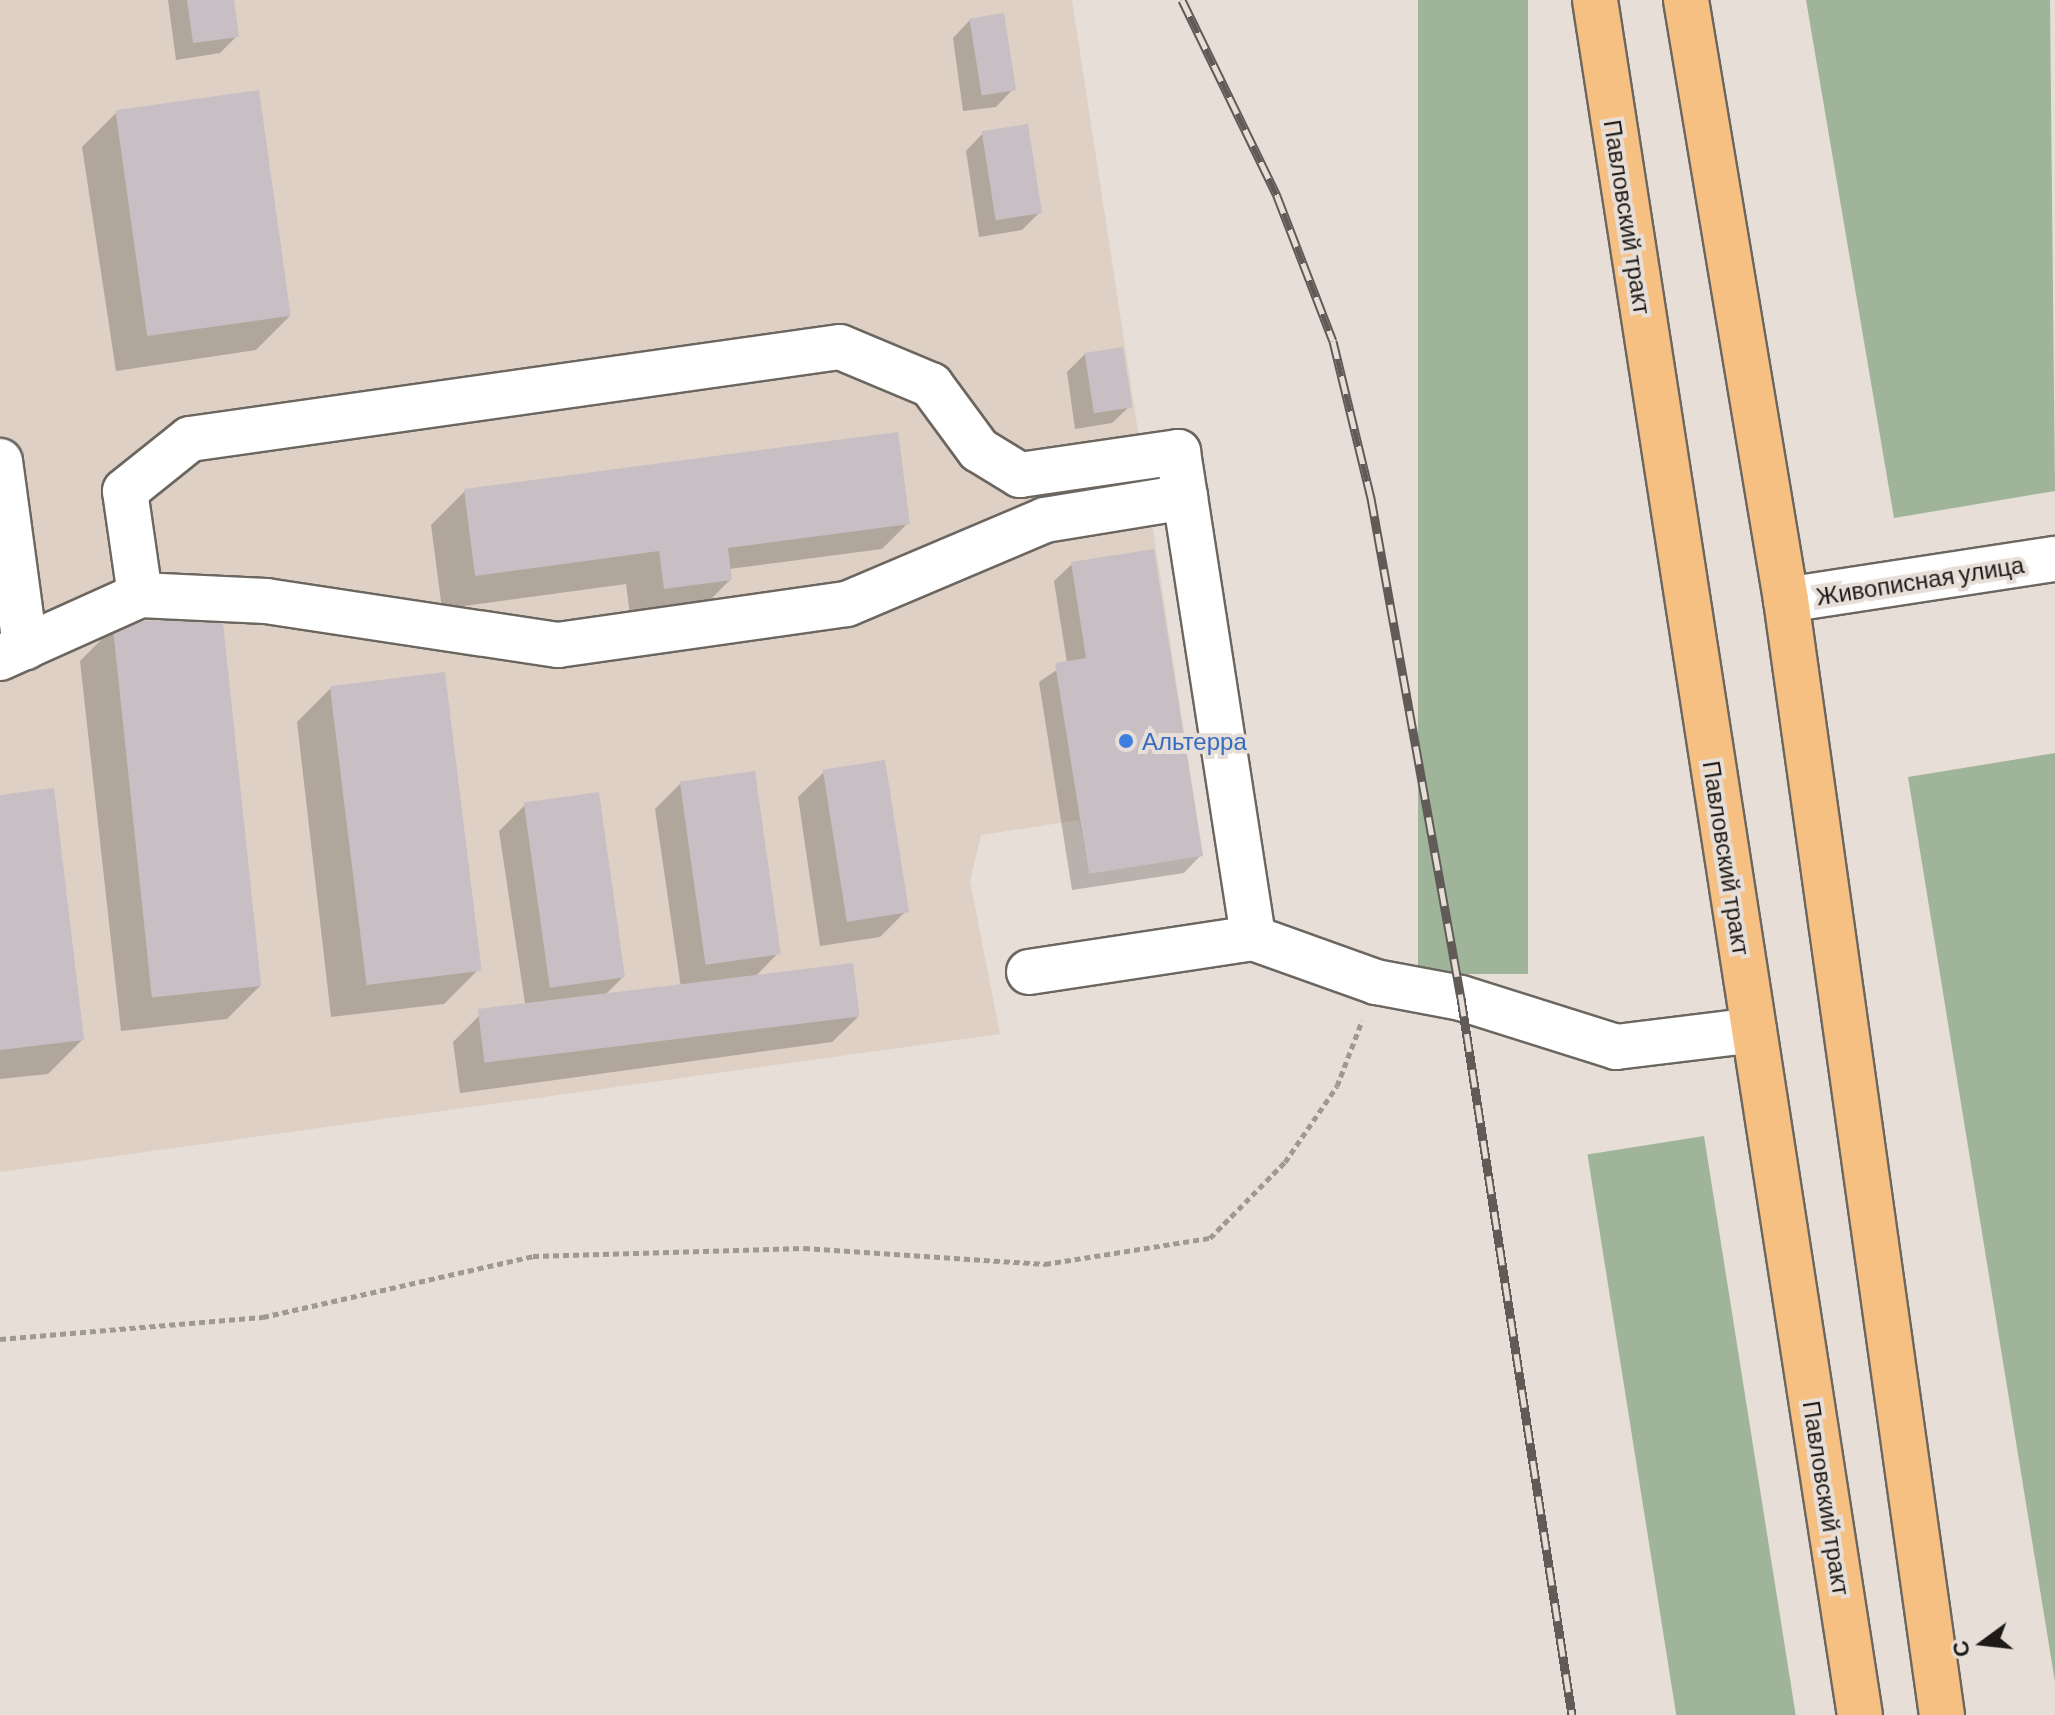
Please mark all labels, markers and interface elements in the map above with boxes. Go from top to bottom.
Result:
street label: Павловский тракт [1598,118,1658,316]
street label: Живописная улица [1814,549,2026,611]
place label: Альтерра [1142,727,1247,755]
marker: Альтерра [1117,732,1135,750]
street label: Павловский тракт [1697,759,1757,957]
street label: Павловский тракт [1797,1399,1857,1597]
north arrow [1943,1603,2023,1683]
text: С [1945,1638,1974,1660]

